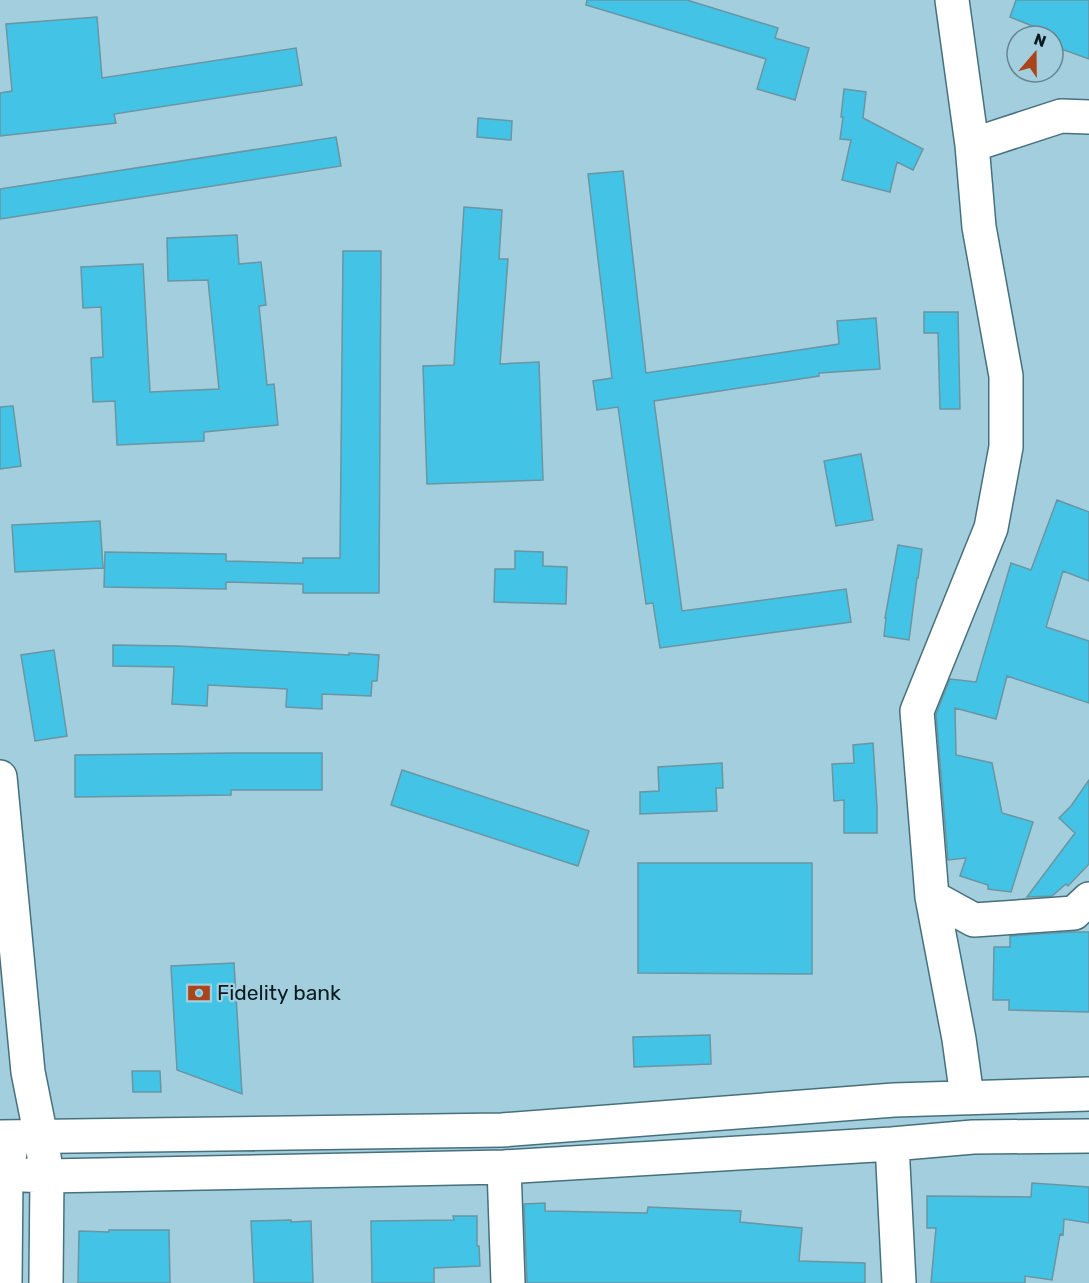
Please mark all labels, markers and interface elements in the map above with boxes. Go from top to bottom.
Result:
north arrow [1005,24,1065,84]
text: N [1031,29,1049,51]
bank icon: Fidelity bank [186,980,212,1006]
place label: Fidelity bank [217,980,341,1005]

